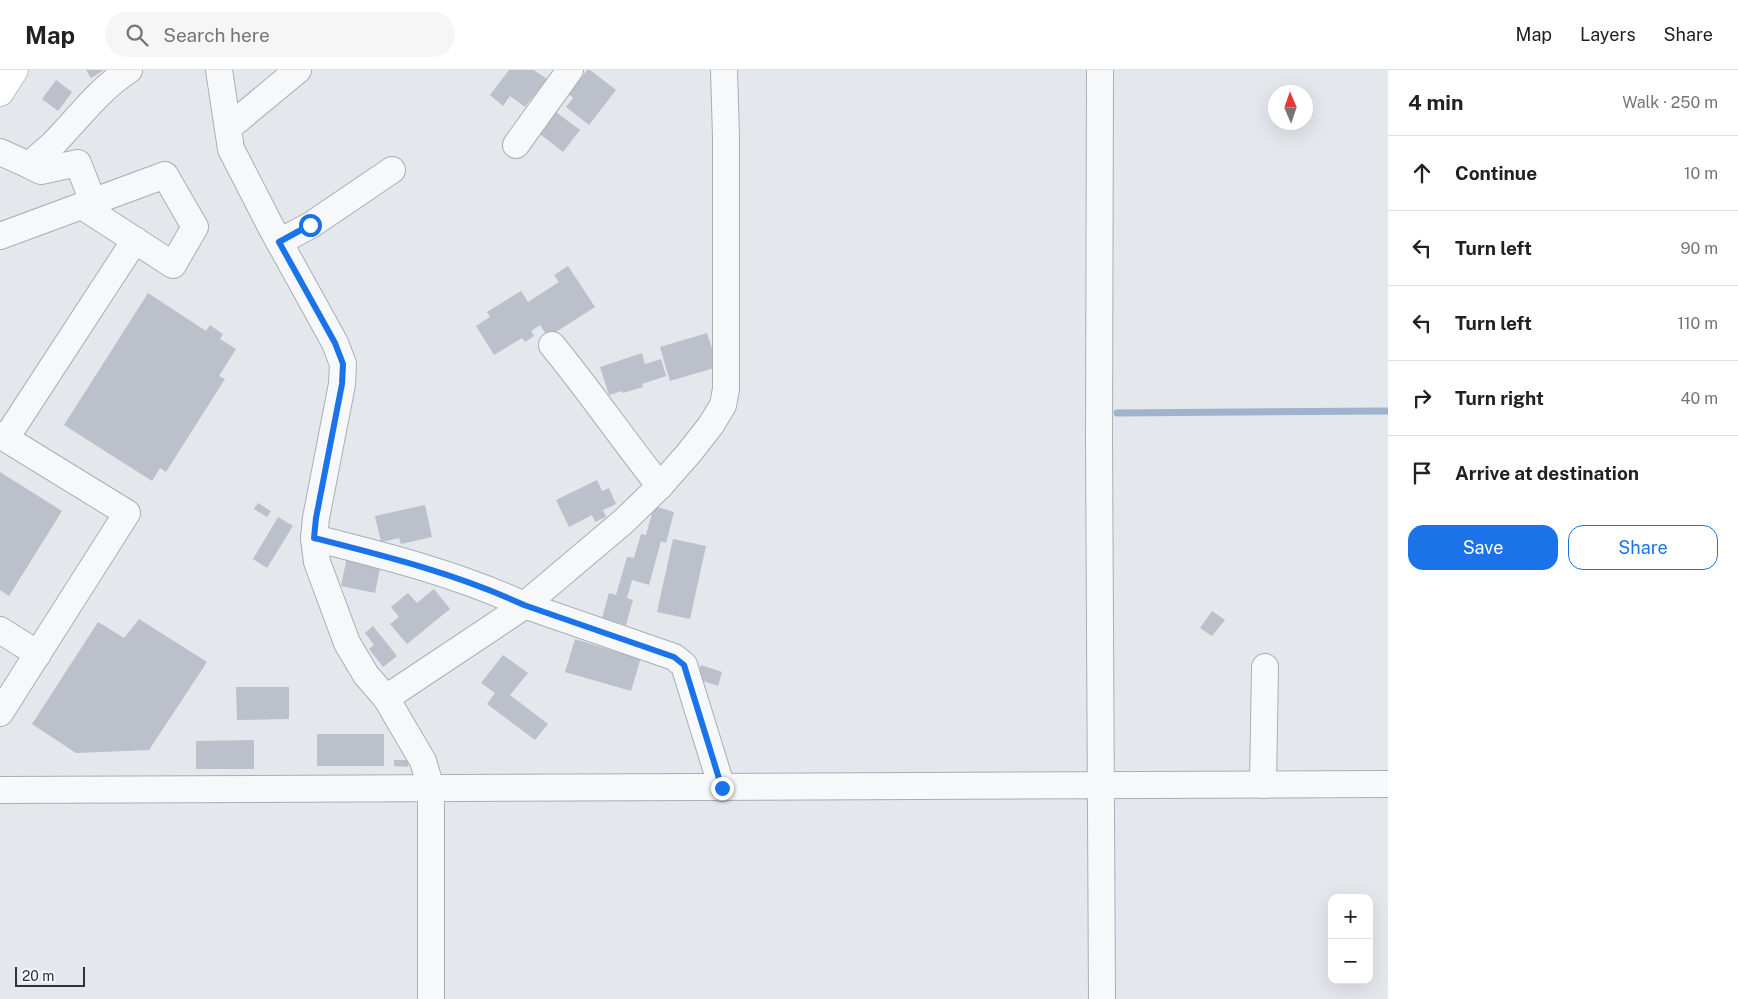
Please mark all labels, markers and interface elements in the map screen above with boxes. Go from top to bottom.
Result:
search box [105,12,455,57]
text: Map [25,21,75,49]
icon: search [123,21,151,49]
text: Search here [163,24,270,46]
text: Map [1516,24,1552,45]
text: Layers [1580,24,1636,45]
text: Share [1664,24,1713,45]
north arrow [1268,85,1313,130]
text: 4 min [1408,90,1463,115]
text: Walk · 250 m [1622,93,1718,112]
icon: ahead [1408,159,1436,187]
text: Continue [1455,162,1537,184]
text: 10 m [1684,164,1718,183]
route start [299,214,322,237]
icon: left [1408,234,1436,262]
text: Turn left [1455,237,1532,259]
text: 90 m [1681,239,1718,258]
icon: left [1408,309,1436,337]
text: Turn left [1455,312,1532,334]
text: 110 m [1677,314,1718,333]
icon: right [1408,384,1436,412]
text: Turn right [1455,387,1544,409]
text: 40 m [1680,389,1718,408]
icon: arrive [1408,459,1436,487]
text: Arrive at destination [1455,462,1639,484]
button: Save [1408,525,1558,570]
button: Share [1568,525,1718,570]
route end [711,777,734,800]
map controls [1328,894,1373,984]
button: + [1328,894,1373,939]
button: − [1328,939,1373,984]
scale bar [15,964,85,987]
text: 20 m [22,968,54,984]

